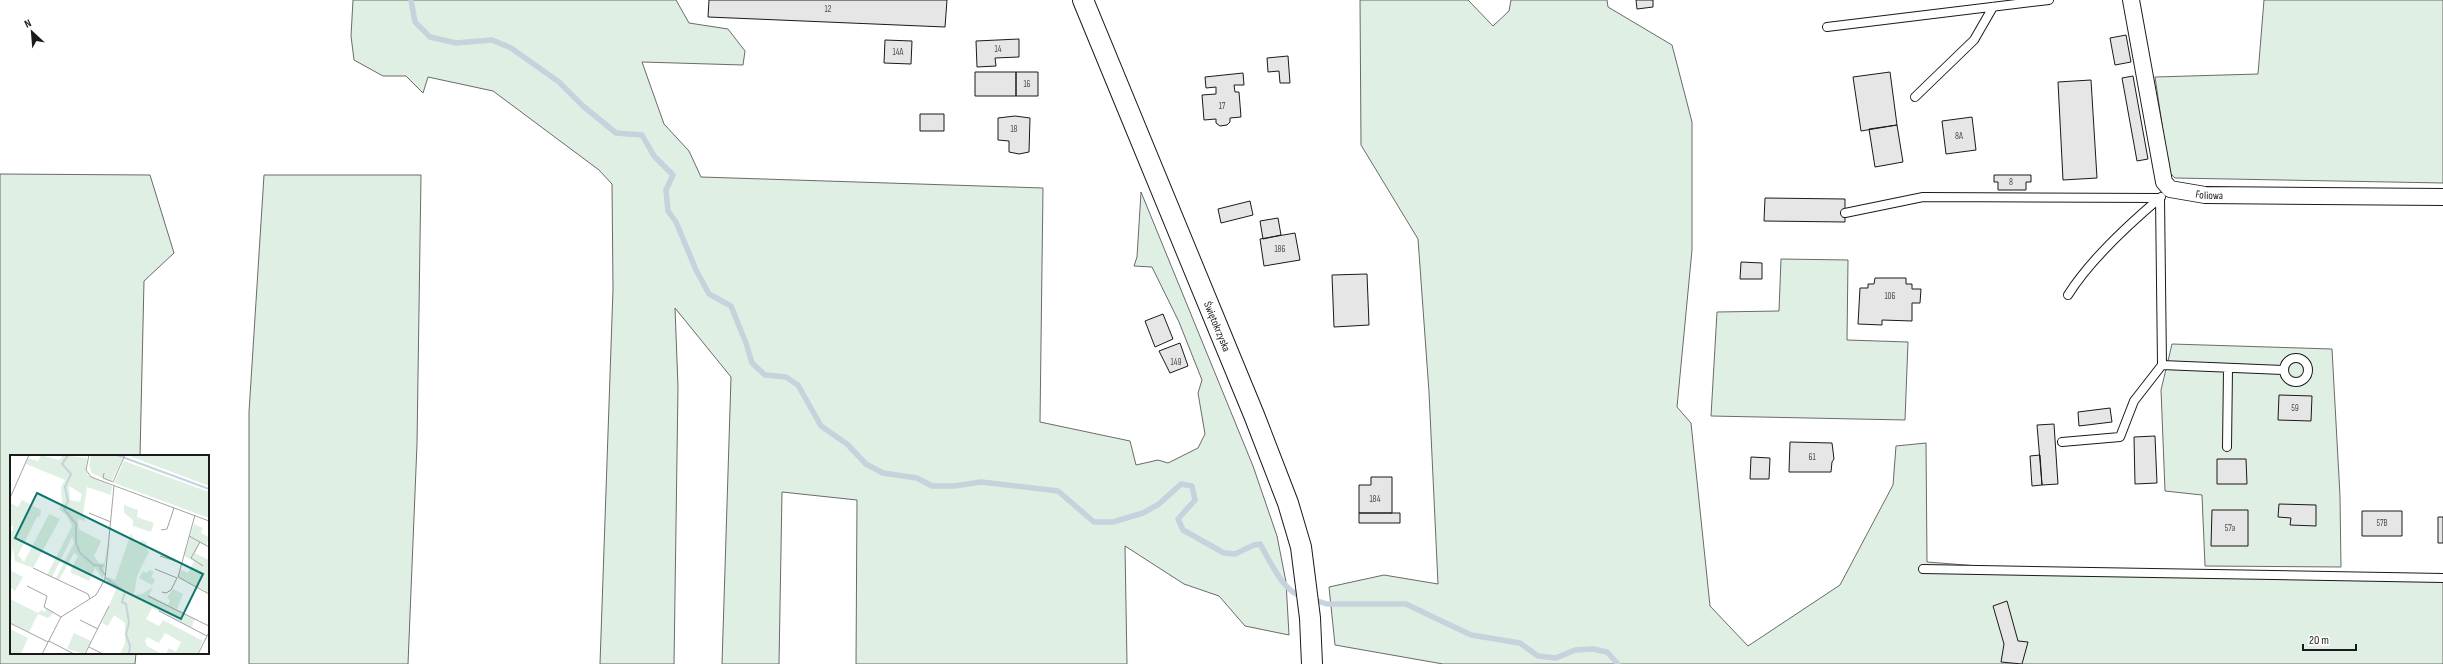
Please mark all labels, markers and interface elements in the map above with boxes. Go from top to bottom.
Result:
house number: 12 [825,4,832,15]
north arrow [12,12,52,52]
text: N [22,16,33,31]
house number: 14 [995,44,1002,55]
house number: 14A [893,47,904,58]
house number: 16 [1023,79,1031,90]
house number: 17 [1219,101,1226,112]
house number: 18 [1010,124,1018,135]
house number: 8A [1955,131,1963,142]
house number: 8 [2009,177,2013,188]
street label: Foliowa [2194,187,2223,202]
house number: 186 [1274,244,1286,255]
house number: 106 [1884,291,1896,302]
street label: Świętokrzyska [1201,299,1234,353]
house number: 149 [1171,357,1181,368]
house number: 59 [2291,403,2299,414]
house number: 61 [1808,452,1816,463]
inset map [10,455,209,654]
house number: 184 [1369,494,1381,505]
house number: 57B [2376,518,2388,529]
house number: 57a [2225,523,2235,534]
scale bar [2303,626,2356,652]
text: 20 m [2309,633,2329,648]

